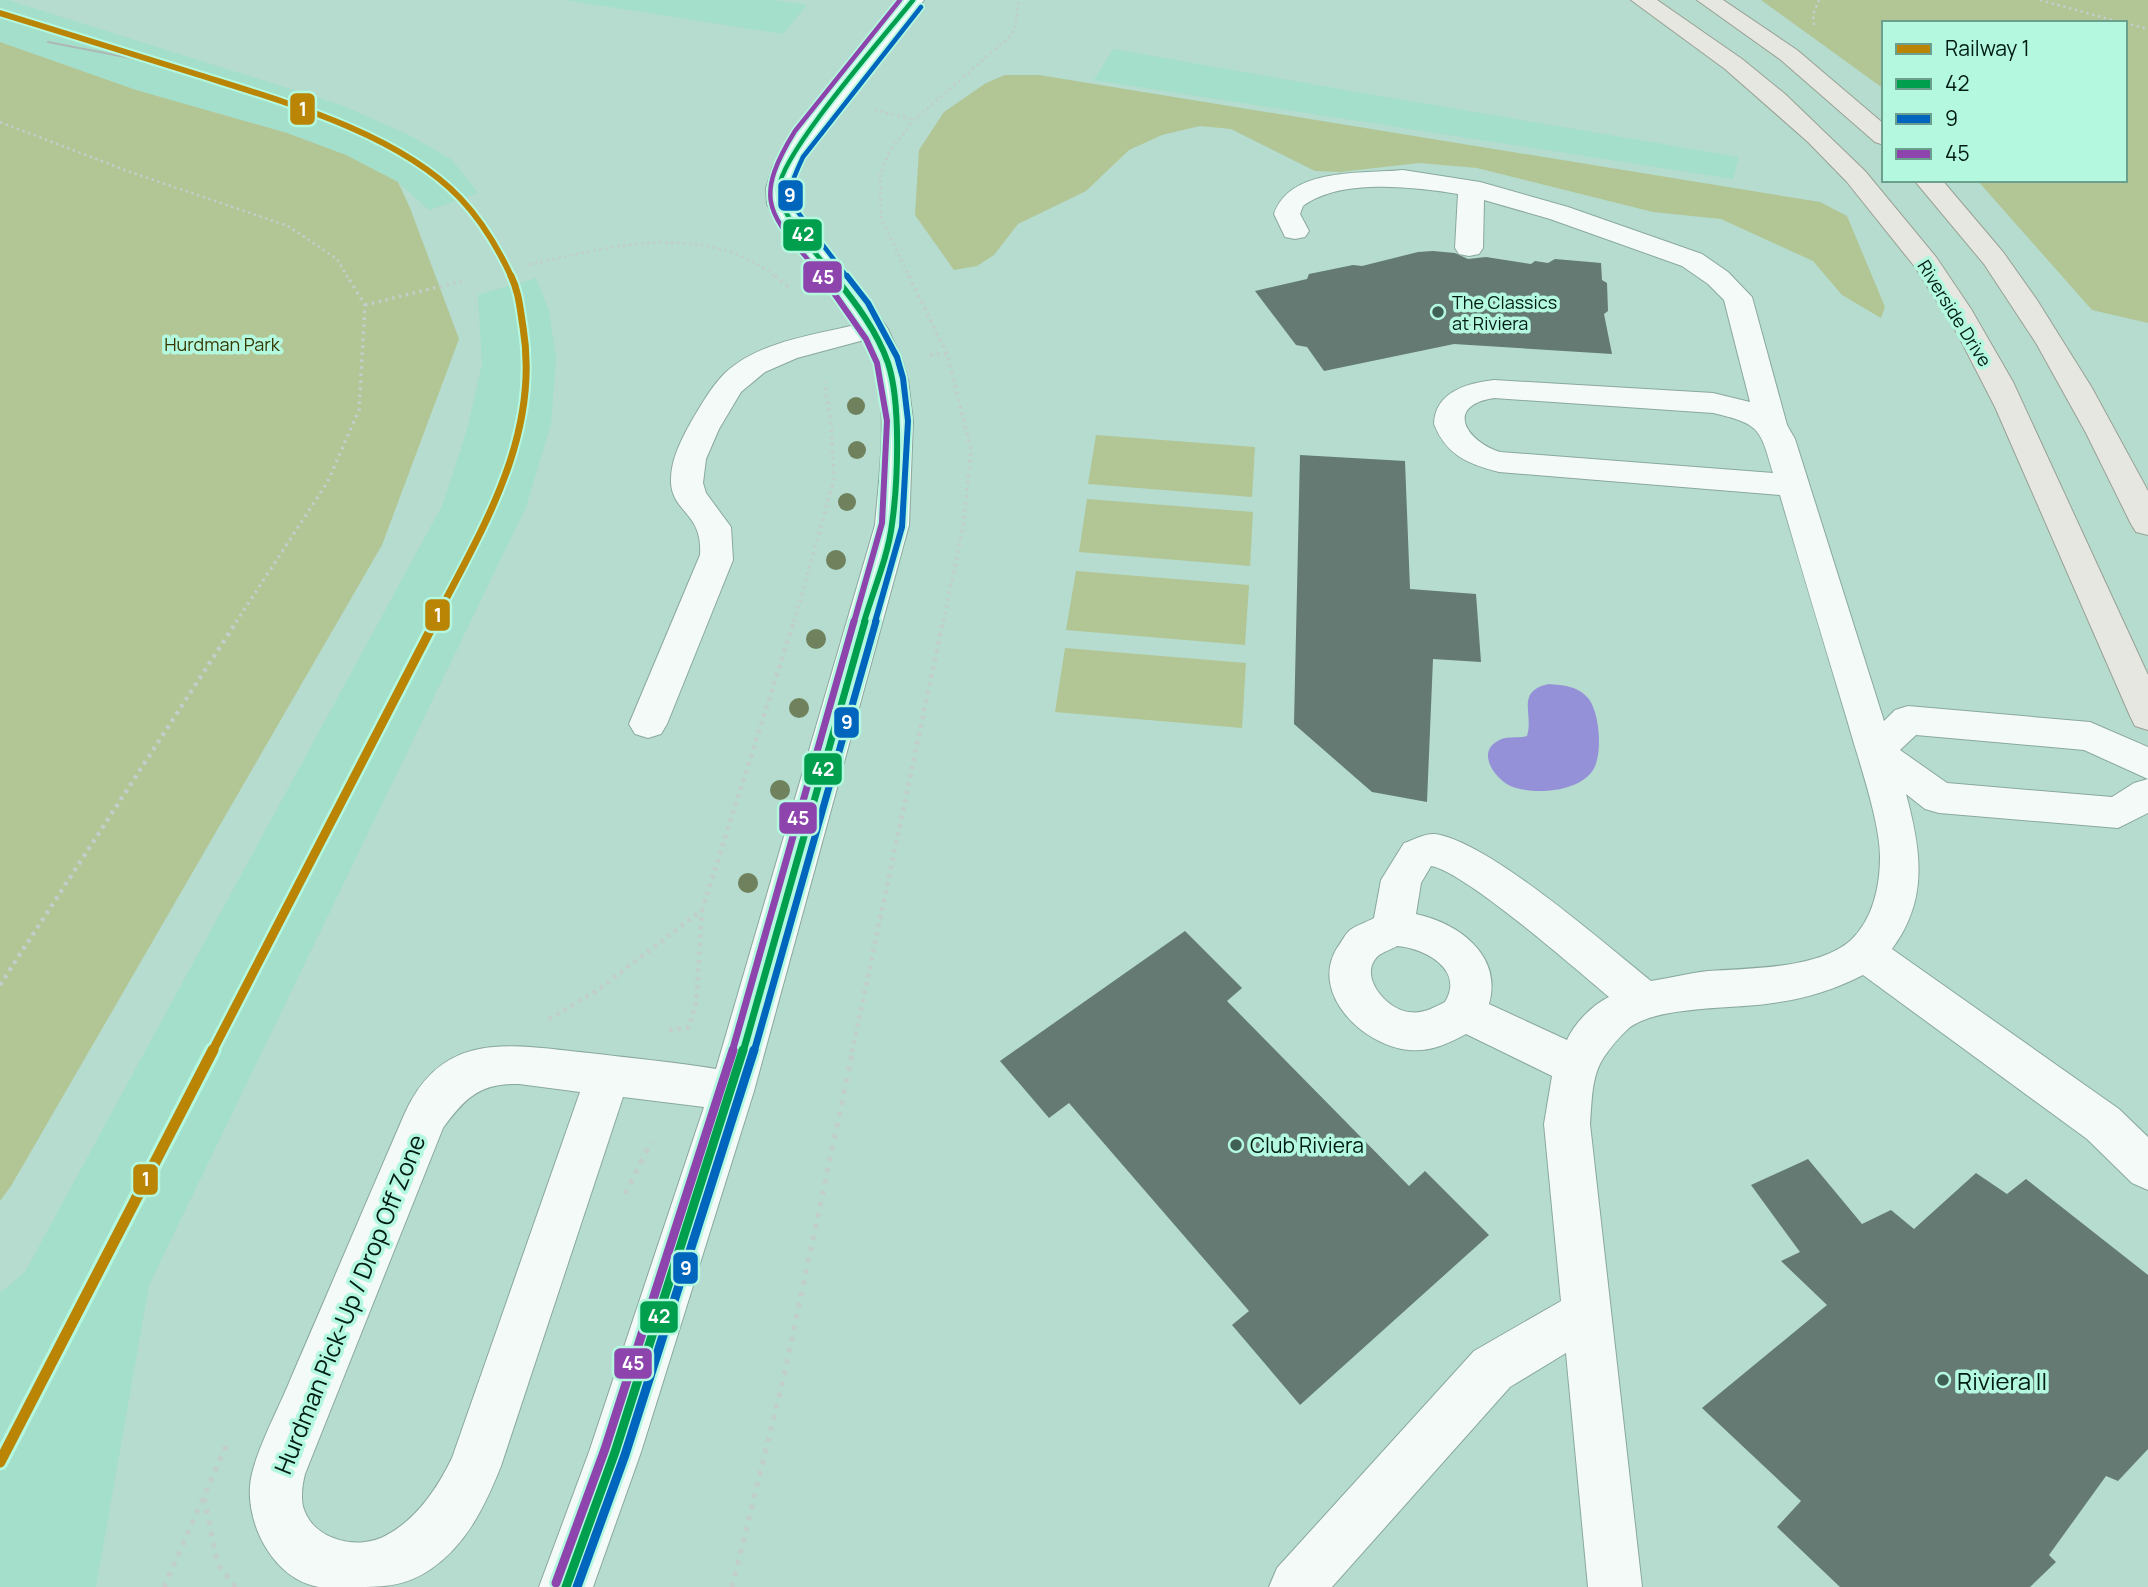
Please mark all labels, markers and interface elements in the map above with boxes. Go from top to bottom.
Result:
legend [1882,21,2127,182]
text: Railway 1 [1945,34,2030,62]
text: 42 [1945,69,1969,97]
line badge: 1 [289,92,316,126]
text: 1 [299,96,307,122]
text: 9 [1945,104,1958,132]
text: 45 [1945,139,1970,167]
line badge: 9 [777,179,804,212]
text: 9 [784,182,796,208]
line badge: 42 [782,218,823,252]
text: 42 [792,221,814,247]
street label: Riverside Drive [1913,255,1997,371]
line badge: 45 [802,260,843,294]
text: 45 [812,264,834,290]
place label: The Classics at Riviera [1452,290,1557,335]
marker: The Classics at Riviera [1430,304,1446,320]
park label: Hurdman Park [164,332,281,356]
line badge: 1 [424,598,451,632]
text: 1 [434,602,442,628]
line badge: 9 [833,706,860,739]
text: 9 [841,709,853,735]
line badge: 42 [803,752,843,786]
text: 42 [812,756,834,782]
line badge: 45 [778,801,818,835]
text: 45 [787,805,809,831]
street label: Hurdman Pick-Up / Drop Off Zone [266,1129,432,1479]
place label: Club Riviera [1250,1131,1364,1159]
marker: Club Riviera [1228,1137,1244,1153]
line badge: 1 [132,1163,159,1196]
text: 1 [142,1166,150,1192]
line badge: 9 [672,1251,699,1285]
text: 9 [680,1255,692,1281]
line badge: 42 [639,1300,679,1334]
text: 42 [648,1303,670,1329]
line badge: 45 [613,1347,653,1380]
text: 45 [622,1350,644,1376]
place label: Riviera II [1957,1364,2047,1397]
marker: Riviera II [1935,1372,1951,1388]

